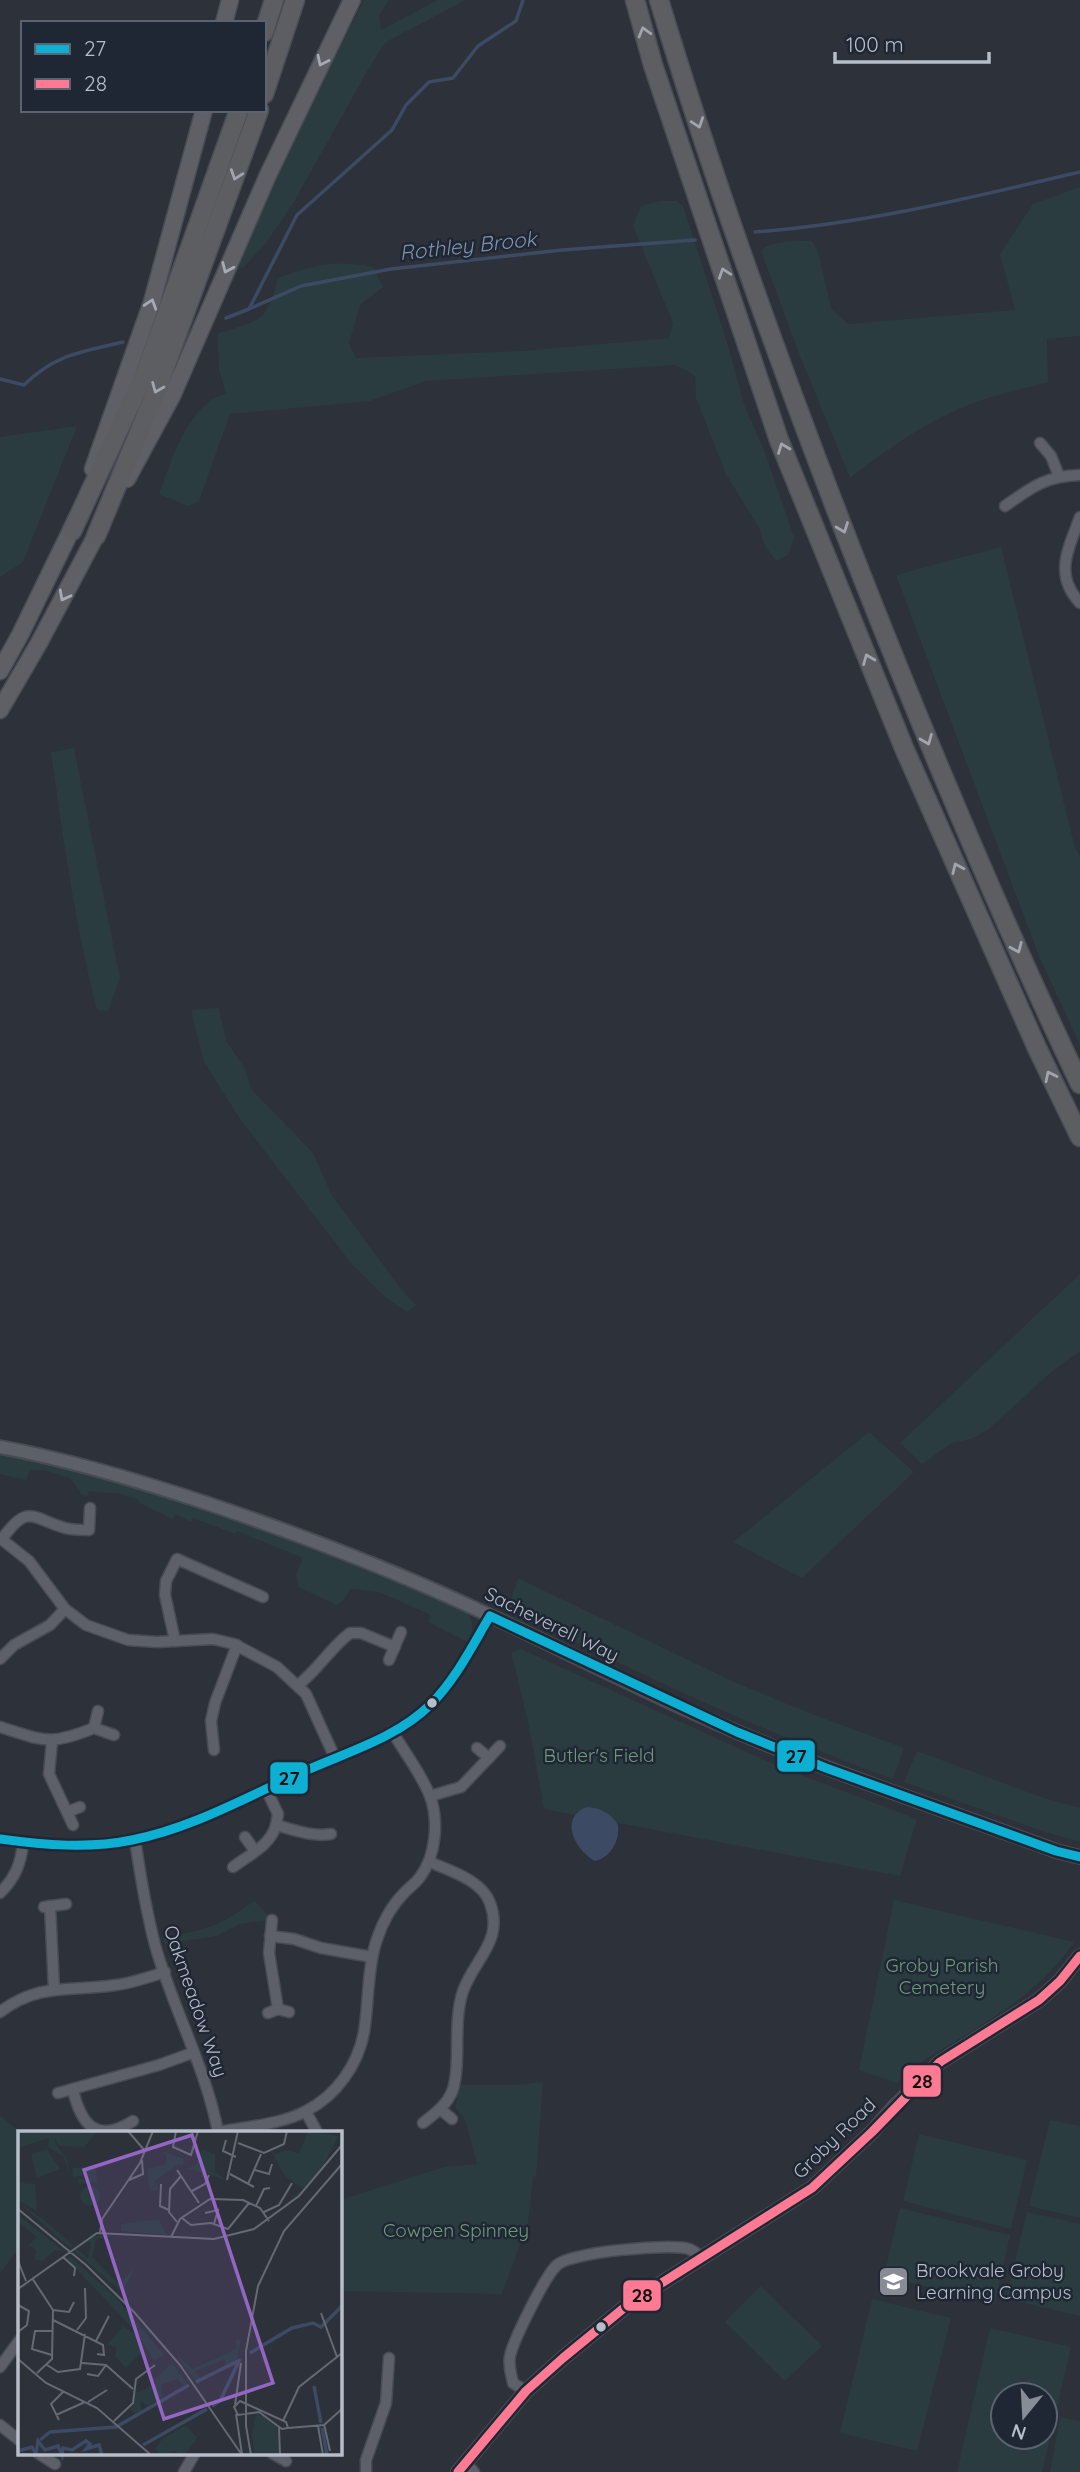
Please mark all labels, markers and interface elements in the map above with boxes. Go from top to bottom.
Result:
legend [21,21,266,112]
scale bar [835,21,989,65]
one-way arrow [638,27,652,39]
text: 100 m [846,31,904,57]
text: 27 [84,35,106,61]
one-way arrow [317,54,331,66]
text: 28 [84,70,107,96]
one-way arrow [690,117,704,129]
one-way arrow [230,168,244,180]
water label: Rothley Brook [398,225,539,265]
one-way arrow [222,261,236,273]
one-way arrow [718,267,732,279]
one-way arrow [143,299,157,311]
one-way arrow [152,381,166,393]
one-way arrow [777,442,791,454]
one-way arrow [835,522,849,534]
one-way arrow [58,589,72,601]
one-way arrow [862,653,876,666]
one-way arrow [918,733,932,745]
one-way arrow [951,863,965,875]
one-way arrow [1009,941,1023,954]
one-way arrow [1045,1070,1059,1083]
street label: Sacheverell Way [481,1581,623,1667]
unlabelled marker [425,1696,439,1710]
line badge: 27 [776,1739,816,1773]
park label: Butler's Field [544,1743,654,1767]
text: 27 [785,1744,807,1768]
line badge: 27 [269,1761,309,1795]
text: 27 [278,1766,300,1790]
street label: Oakmeadow Way [159,1922,233,2080]
park label: Groby Parish Cemetery [886,1953,998,1999]
line badge: 28 [902,2064,942,2098]
text: 28 [911,2069,933,2093]
street label: Groby Road [787,2092,881,2184]
inset map [18,2131,341,2454]
park label: Cowpen Spinney [383,2218,529,2242]
place label: Brookvale Groby Learning Campus [916,2258,1071,2304]
school or university icon: Brookvale Groby Learning Campus [876,2264,910,2298]
line badge: 28 [622,2279,662,2312]
text: 28 [631,2283,653,2307]
unlabelled marker [594,2320,608,2334]
north arrow [989,2381,1059,2451]
text: N [1008,2419,1029,2446]

